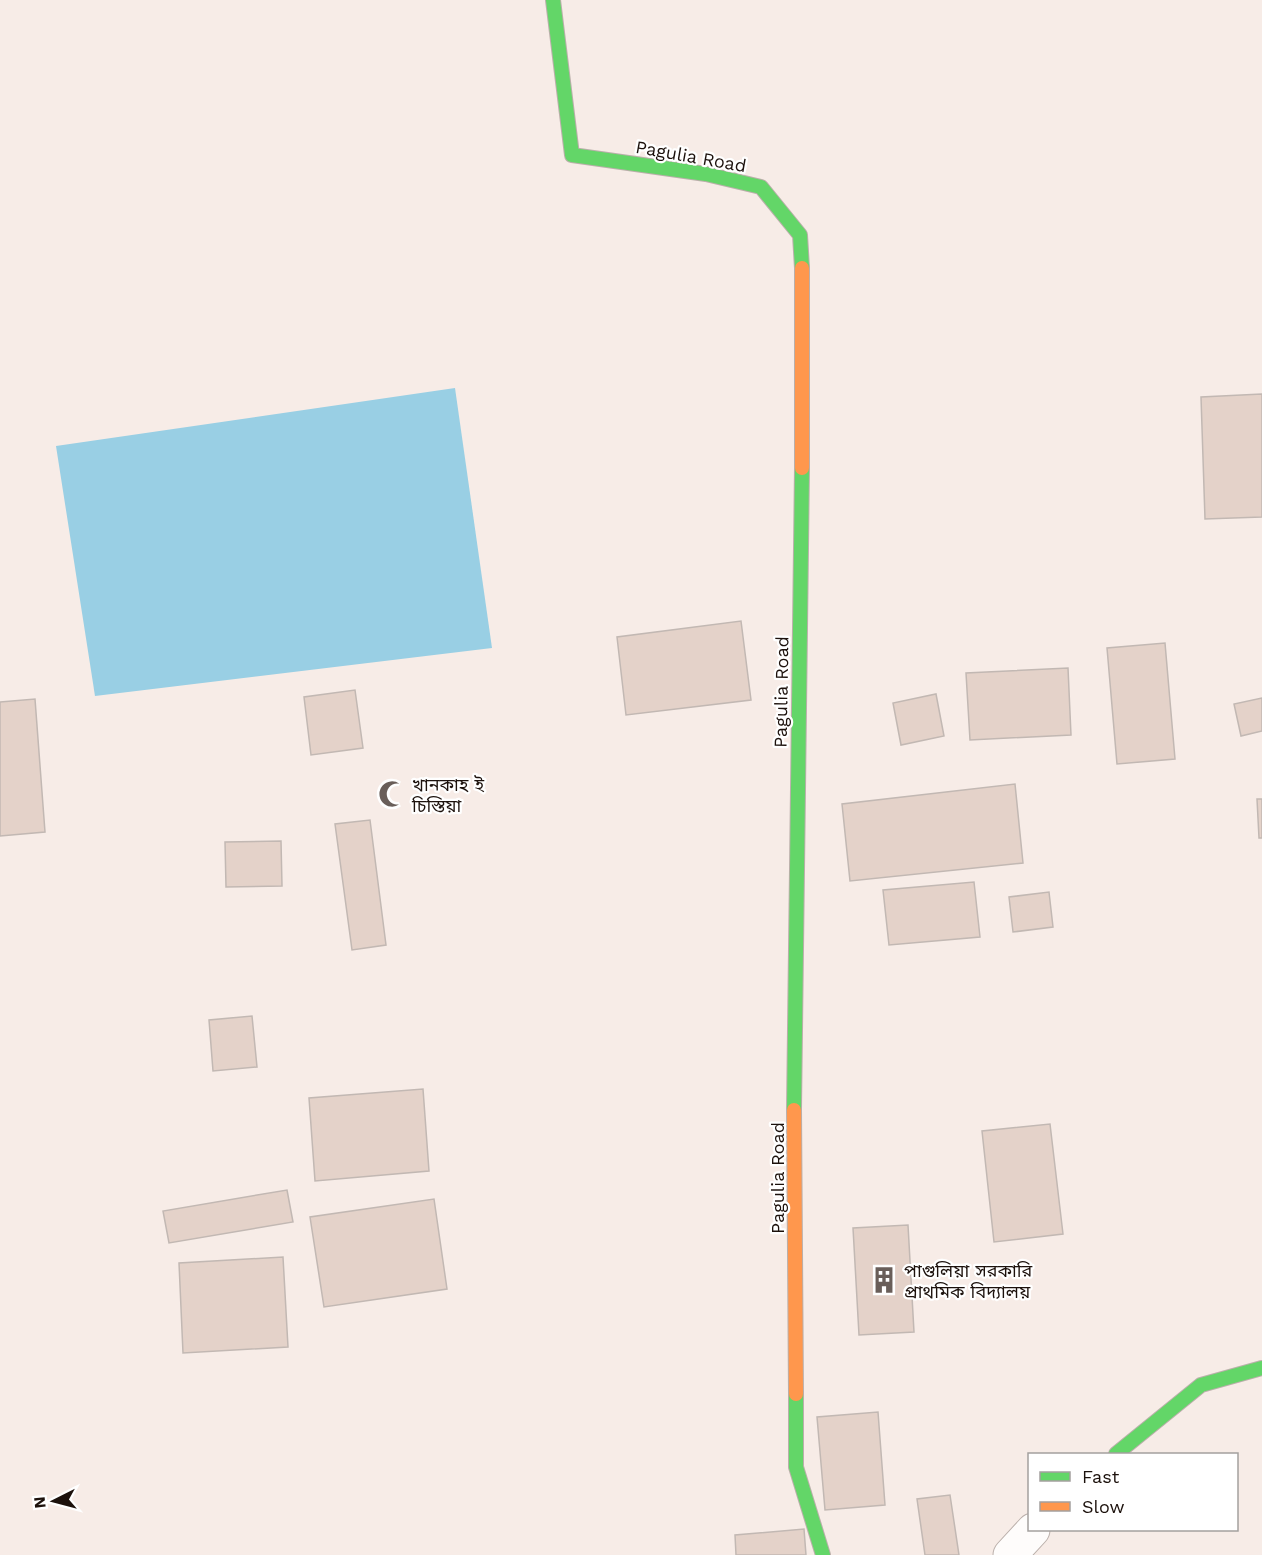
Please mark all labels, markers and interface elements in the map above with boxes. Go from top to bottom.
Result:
street label: Pagulia Road [634,136,748,176]
street label: Pagulia Road [770,636,792,748]
place label: খানকাহ ই চিস্তিয়া [411,774,485,816]
mosque icon: খানকাহ ই চিস্তিয়া [377,779,407,809]
street label: Pagulia Road [767,1122,788,1234]
place label: পাগুলিয়া সরকারি প্রাথমিক বিদ্যালয় [904,1260,1033,1302]
building icon: পাগুলিয়া সরকারি প্রাথমিক বিদ্যালয় [869,1265,899,1295]
legend [1028,1453,1238,1531]
text: Fast [1082,1466,1120,1487]
north arrow [24,1471,84,1531]
text: N [30,1496,50,1509]
text: Slow [1082,1496,1125,1517]

